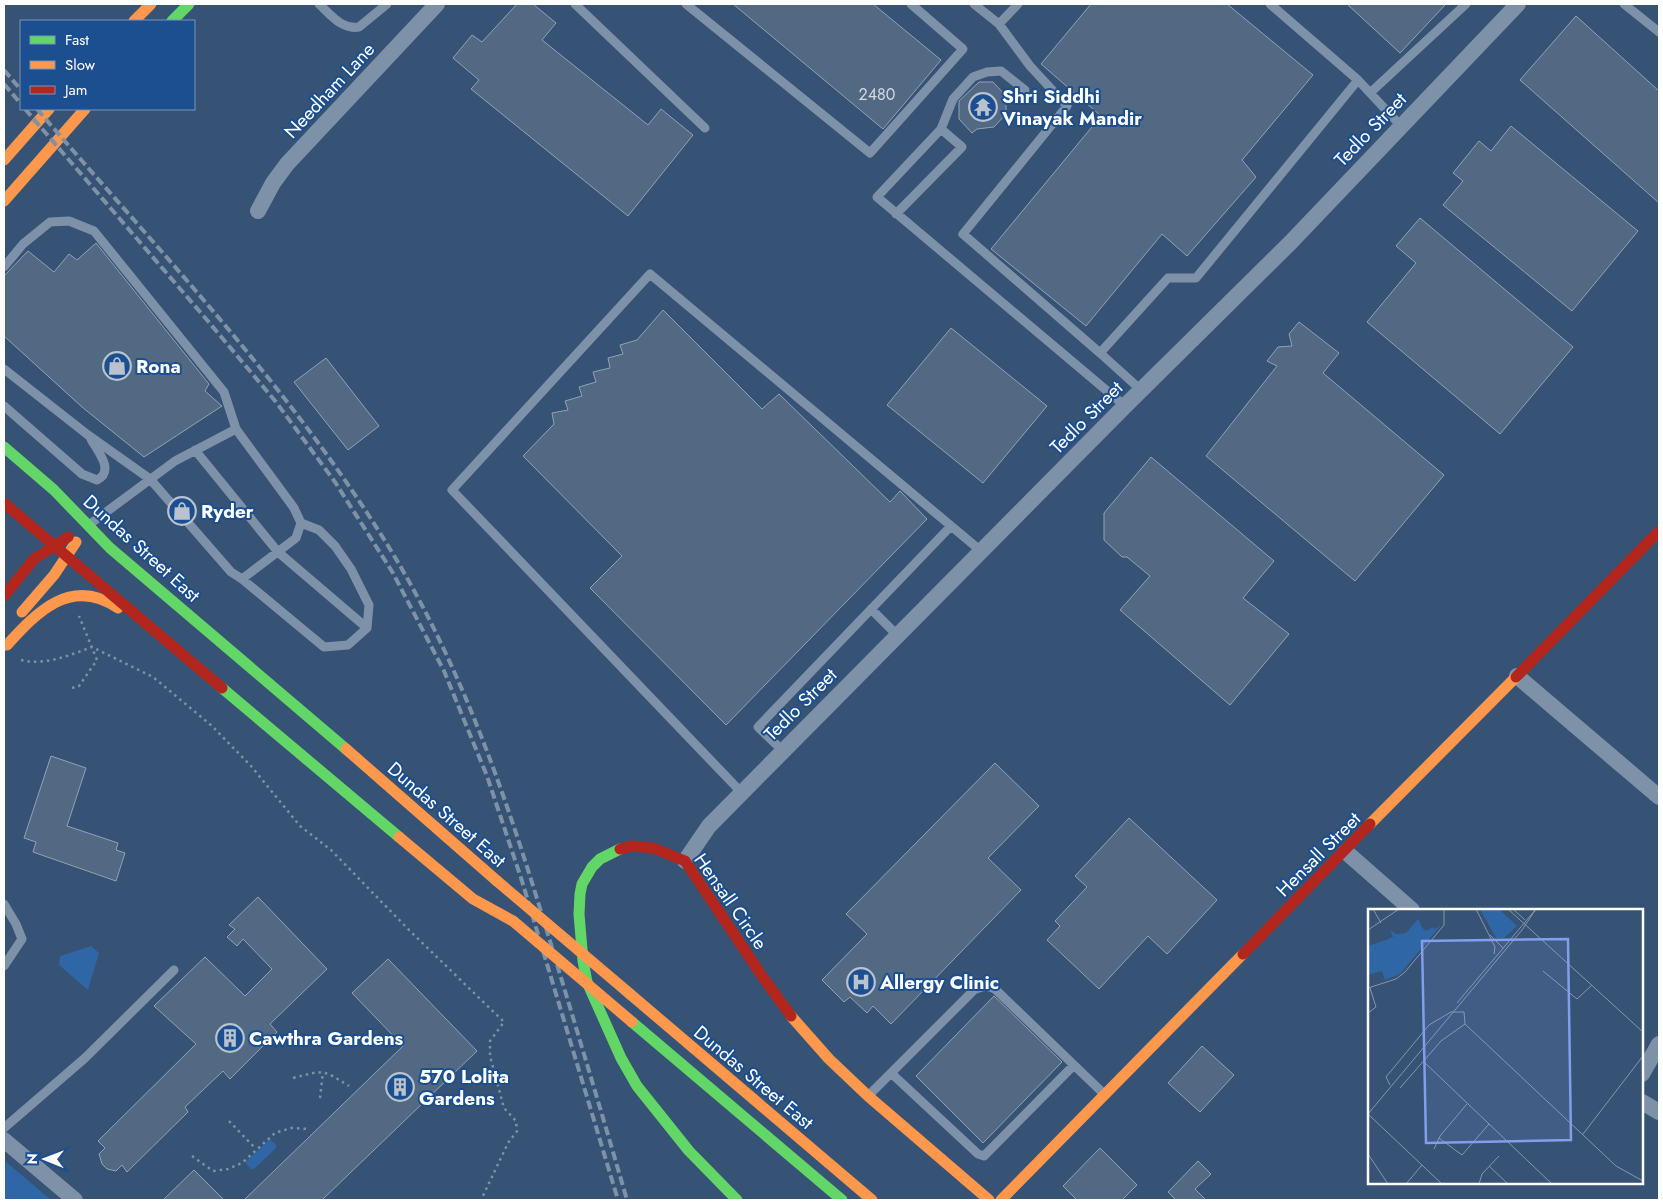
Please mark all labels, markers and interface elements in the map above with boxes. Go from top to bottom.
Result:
legend [20,20,195,110]
text: Fast [65,29,89,51]
street label: Needham Lane [278,36,381,144]
text: Slow [65,54,96,76]
text: Jam [63,79,88,101]
house number: 2480 [859,83,895,106]
place label: Shri Siddhi Vinayak Mandir [1001,83,1142,132]
street label: Tedlo Street [1328,86,1413,172]
temple icon: Shri Siddhi Vinayak Mandir [968,92,998,122]
shop icon: Rona [102,351,132,381]
place label: Rona [136,353,181,380]
street label: Tedlo Street [1044,375,1129,460]
street label: Dundas Street East [77,488,206,609]
shop icon: Ryder [167,496,197,526]
place label: Ryder [201,498,254,525]
street label: Tedlo Street [758,662,843,747]
street label: Dundas Street East [382,755,512,874]
street label: Hensall Street [1270,806,1367,903]
street label: Hensall Circle [687,848,774,955]
inset map [1368,909,1643,1184]
hospital icon: Allergy Clinic [846,967,876,997]
place label: Allergy Clinic [879,969,999,996]
street label: Dundas Street East [688,1019,820,1136]
building icon: Cawthra Gardens [215,1023,245,1053]
place label: Cawthra Gardens [249,1025,404,1052]
place label: 570 Lolita Gardens [419,1063,509,1112]
building icon: 570 Lolita Gardens [385,1072,415,1102]
north arrow [20,1134,70,1184]
text: N [22,1153,42,1165]

